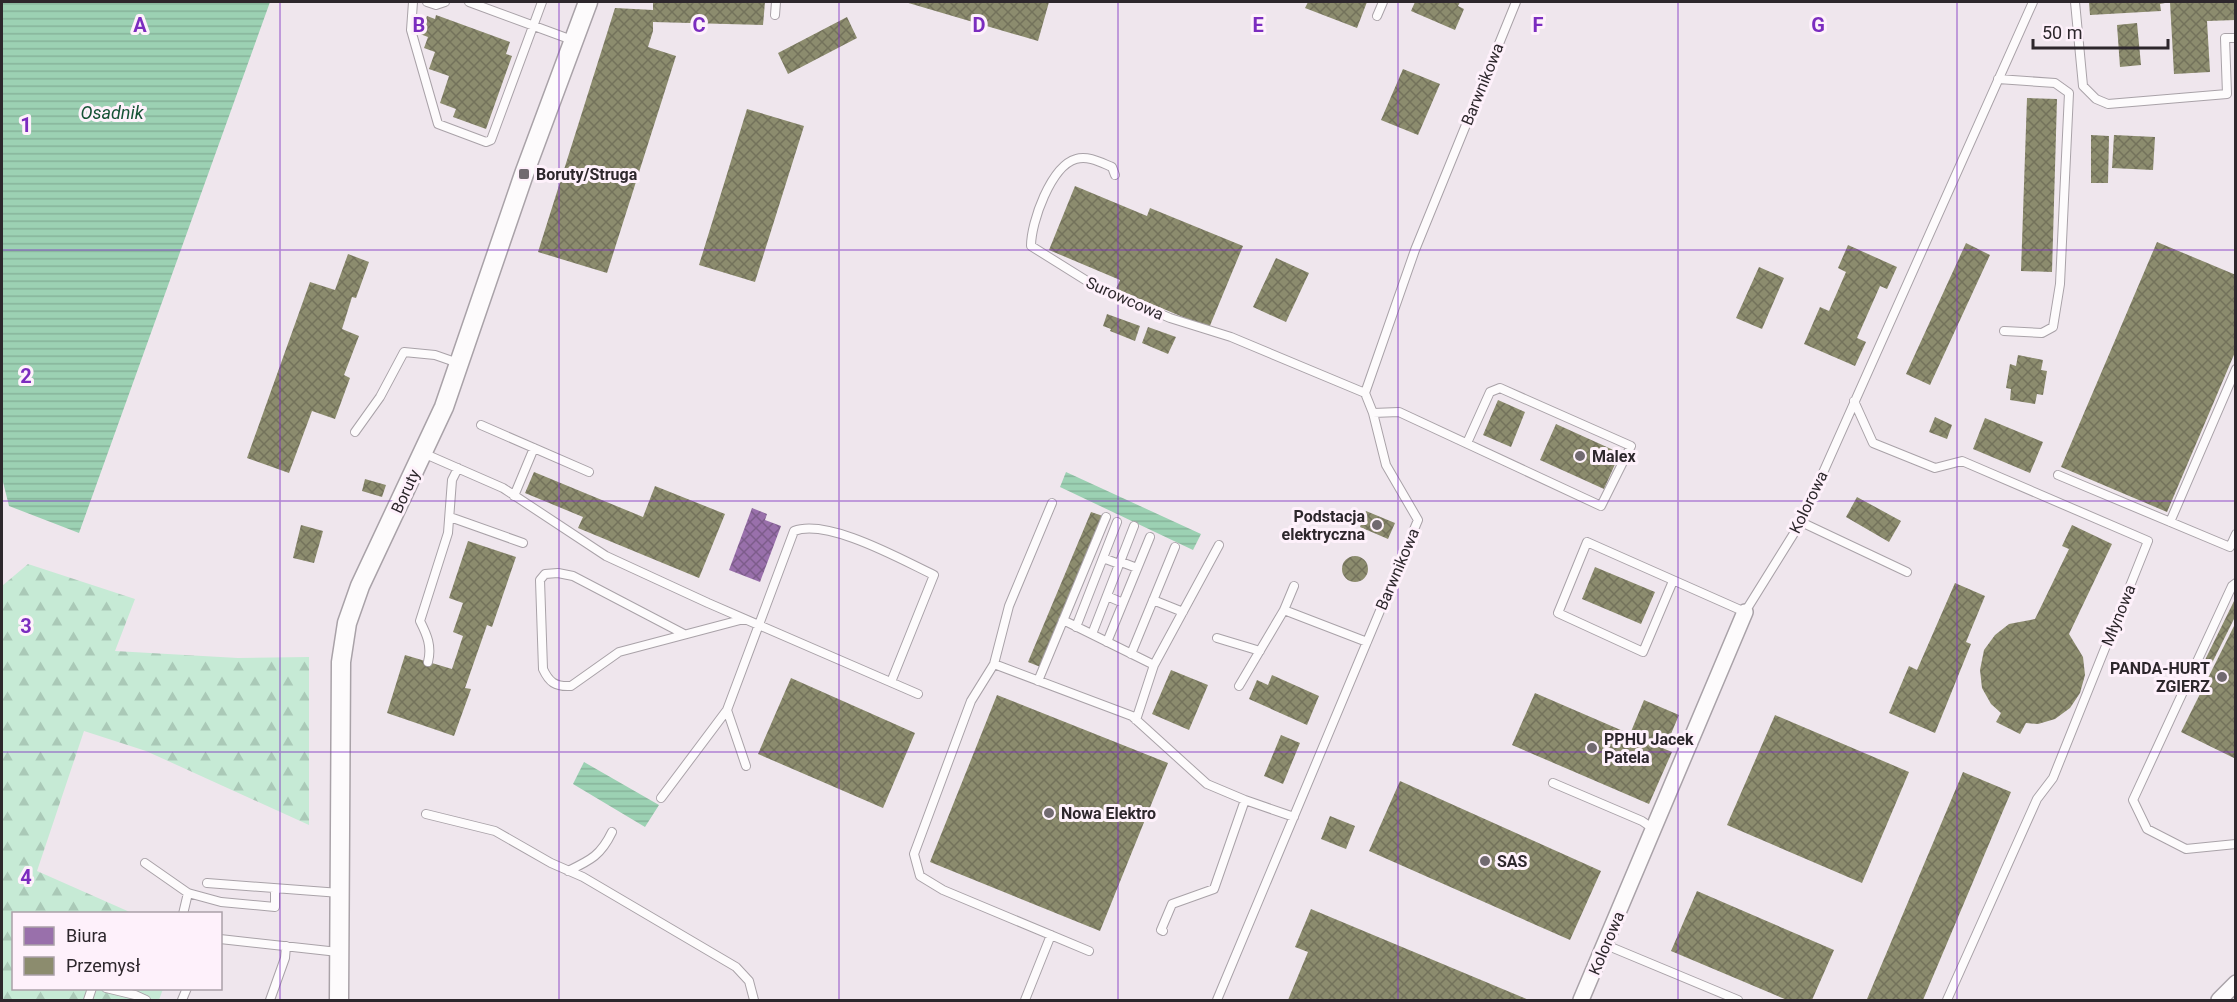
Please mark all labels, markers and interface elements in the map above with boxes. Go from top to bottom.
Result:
scale bar [2033,12,2168,50]
text: A [133,13,147,37]
text: B [413,13,425,37]
text: C [692,13,706,37]
text: D [973,13,986,37]
text: E [1252,13,1264,37]
text: F [1533,13,1544,37]
text: G [1811,13,1825,37]
text: 50 m [2042,22,2082,43]
street label: Barwnikowa [1457,40,1508,128]
water label: Osadnik [80,102,145,123]
text: 1 [20,113,32,137]
place label: Boruty/Struga [536,165,638,184]
marker: Boruty/Struga [517,167,531,181]
street label: Surowcowa [1083,273,1167,324]
text: 2 [20,364,32,388]
place label: Malex [1592,447,1636,466]
marker: Malex [1573,449,1587,463]
street label: Boruty [387,466,424,516]
street label: Kolorowa [1785,468,1832,537]
place label: Podstacja elektryczna [1282,507,1365,544]
marker: Podstacja elektryczna [1370,518,1384,532]
street label: Barwnikowa [1372,525,1423,613]
street label: Młynowa [2098,582,2139,649]
text: 3 [20,614,32,638]
place label: PANDA-HURT ZGIERZ [2110,659,2210,696]
marker: PANDA-HURT ZGIERZ [2215,670,2229,684]
place label: PPHU Jacek Patela [1604,730,1694,767]
marker: PPHU Jacek Patela [1585,741,1599,755]
place label: Nowa Elektro [1061,804,1156,823]
marker: Nowa Elektro [1042,806,1056,820]
place label: SAS [1497,852,1528,871]
marker: SAS [1478,854,1492,868]
text: 4 [20,865,32,889]
street label: Kolorowa [1585,909,1628,978]
legend [12,912,222,990]
text: Biura [66,925,107,946]
text: Przemysł [66,955,140,976]

